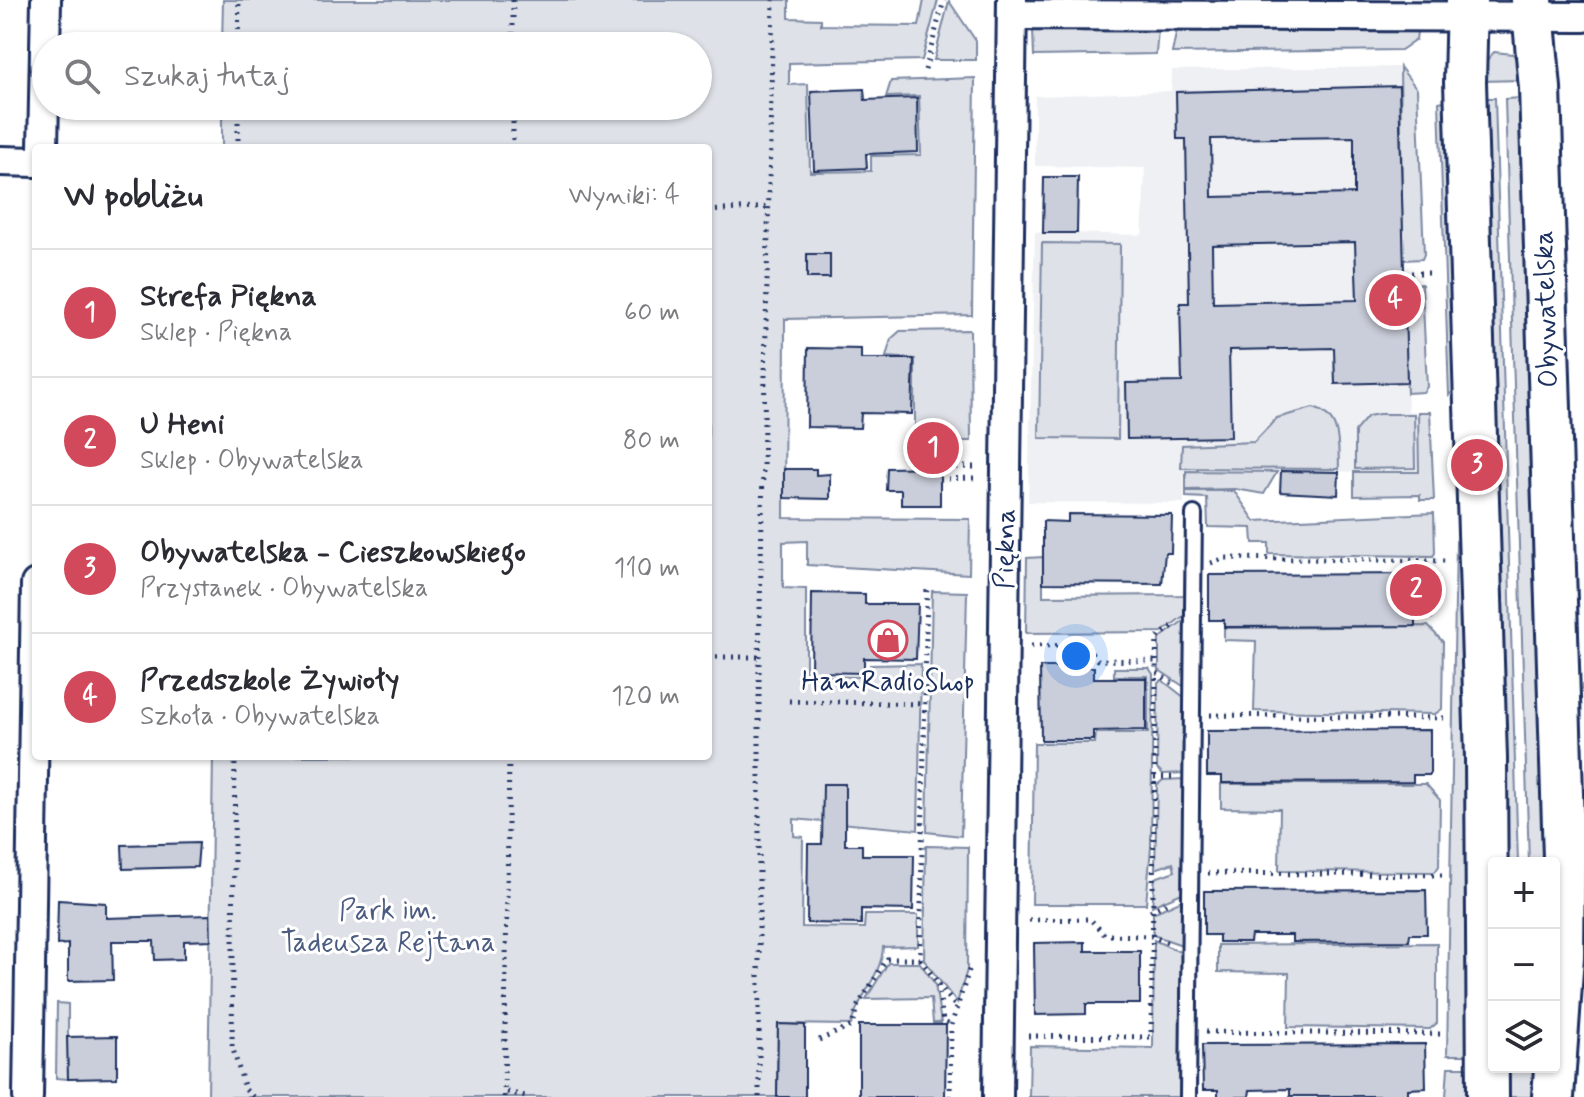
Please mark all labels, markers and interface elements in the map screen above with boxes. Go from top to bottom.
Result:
search box [32,32,712,120]
icon: search [60,54,104,98]
text: Szukaj tutaj [124,57,290,96]
text: W pobliżu [64,174,203,219]
text: Wyniki: 4 [569,179,680,213]
street label: Obywatelska [1526,230,1568,388]
pin: 4 [1369,270,1421,330]
text: Strefa Piękna [140,277,317,316]
text: 1 [84,296,96,330]
text: 60 m [624,296,680,330]
text: Sklep · Piękna [140,316,292,350]
text: U Heni [140,405,225,444]
pin: 1 [907,418,959,478]
text: 2 [84,424,96,458]
text: 80 m [623,424,680,458]
pin: 3 [1451,435,1503,495]
text: Sklep · Obywatelska [140,444,364,478]
street label: Piękna [987,508,1025,590]
text: Obywatelska - Cieszkowskiego [140,533,526,572]
text: 3 [84,552,96,586]
text: 110 m [614,552,680,586]
pin: 2 [1390,560,1442,620]
text: Przystanek · Obywatelska [140,572,428,606]
shop icon: HamRadioShop [867,619,909,661]
your location [1056,636,1096,676]
text: Przedszkole Żywioły [140,661,399,700]
place label: HamRadioShop [801,664,975,701]
text: 4 [82,680,98,714]
text: 120 m [611,680,680,714]
text: Szkoła · Obywatelska [140,700,380,734]
map controls [1488,857,1560,1073]
button: + [1488,857,1560,929]
park label: Park im. Tadeusza Rejtana [281,893,496,962]
button: − [1488,929,1560,1001]
button: layers [1488,1001,1560,1073]

